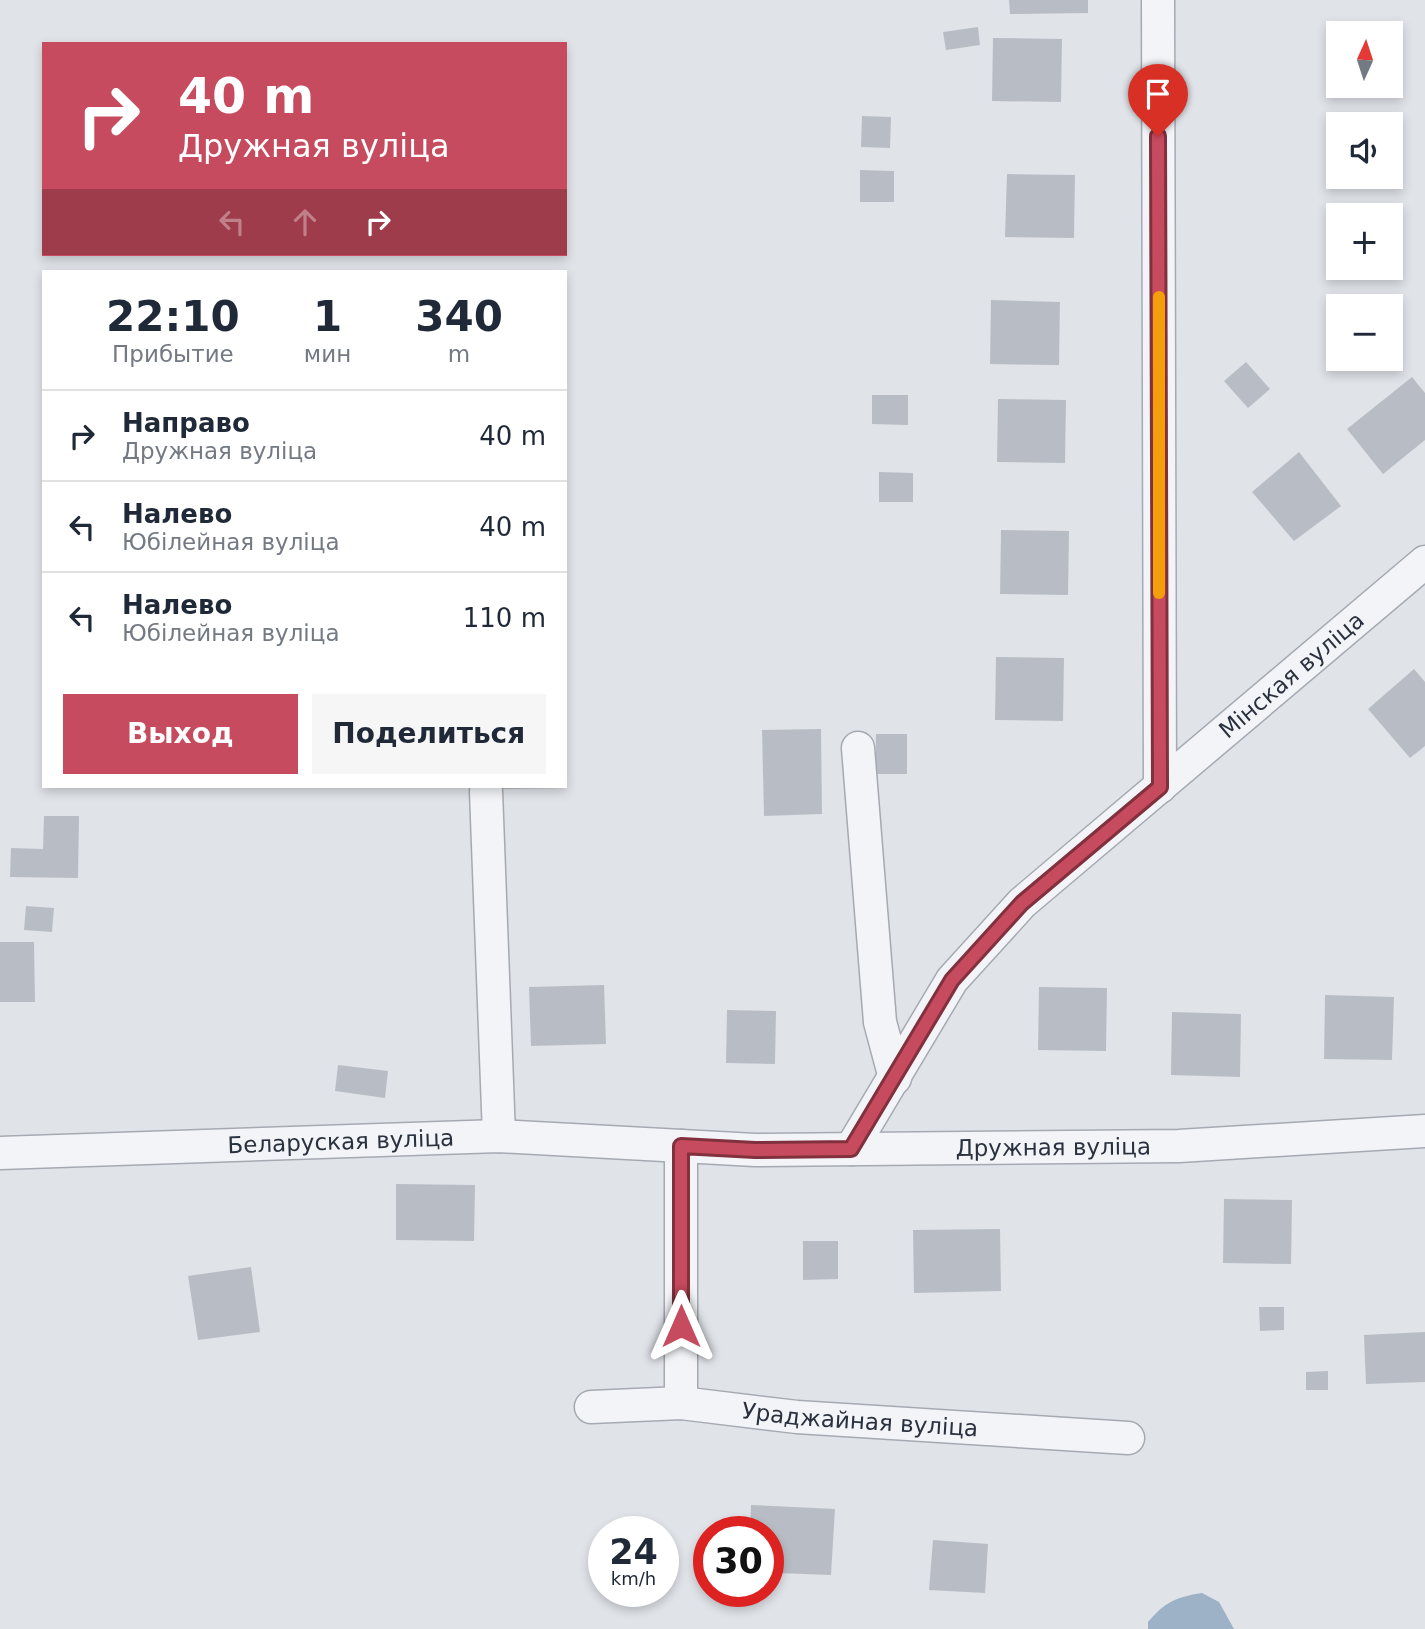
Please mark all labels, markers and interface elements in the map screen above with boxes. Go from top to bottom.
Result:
north arrow [1326,21,1404,98]
map controls [1326,21,1403,371]
pin [1128,64,1188,136]
text: 40 m [178,68,314,125]
icon: right [63,70,154,161]
icon: arrive [1139,75,1177,113]
button: sound [1326,112,1403,189]
text: Дружная вуліца [178,127,450,165]
icon: left [213,203,251,241]
icon: ahead [286,203,324,241]
icon: right [359,203,397,241]
button: + [1326,203,1403,280]
text: 22:10 [106,292,240,341]
text: 1 [313,292,342,341]
text: 340 [415,292,503,341]
button: − [1326,294,1403,371]
text: Прибытие [112,341,234,367]
text: мин [304,341,351,367]
text: m [448,341,470,367]
text: Направо [122,408,250,438]
icon: right [63,417,101,455]
text: 40 m [479,421,546,451]
text: Дружная вуліца [122,438,317,464]
text: Налево [122,499,232,529]
icon: left [63,508,101,546]
text: 40 m [479,512,546,542]
text: Юбілейная вуліца [122,529,340,555]
text: Налево [122,590,232,620]
icon: left [63,599,101,637]
text: 110 m [463,603,546,633]
street label: Мінская вуліца [1214,607,1369,743]
text: Юбілейная вуліца [122,620,340,646]
button: Выход [63,694,298,774]
button: Поделиться [312,694,546,774]
street label: Беларуская вуліца [227,1125,455,1158]
street label: Дружная вуліца [956,1133,1151,1161]
position arrow [644,1289,718,1363]
street label: Ураджайная вуліца [741,1397,979,1441]
speed limit sign: 30 [693,1516,784,1607]
text: 24 [609,1532,658,1572]
text: km/h [611,1568,656,1589]

